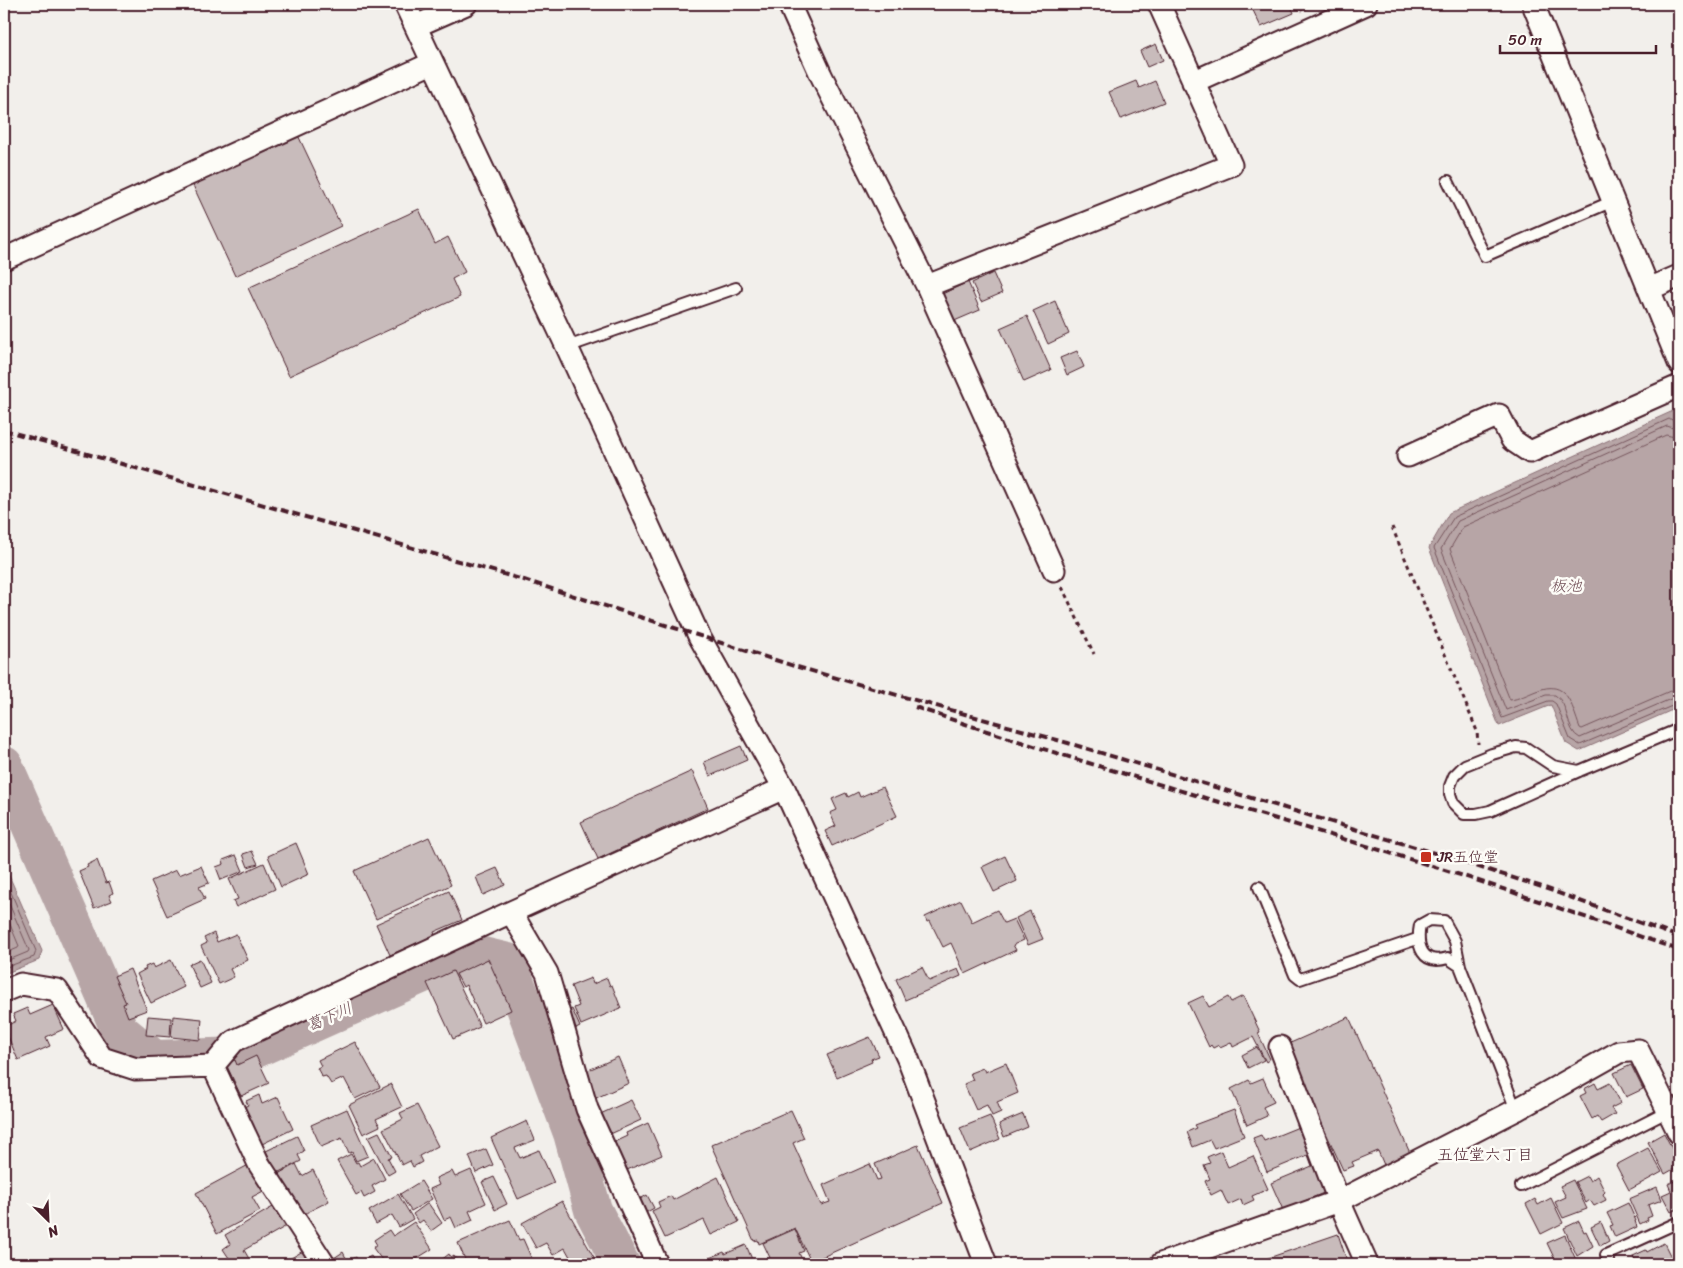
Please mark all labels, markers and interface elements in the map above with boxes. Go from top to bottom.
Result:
scale bar [1500,22,1657,54]
text: 50 m [1508,27,1543,53]
water label: 板池 [1550,571,1583,600]
place label: JR五位堂 [1436,844,1498,870]
marker: JR五位堂 [1419,850,1433,864]
water label: 葛下川 [301,993,357,1039]
district label: 五位堂六丁目 [1437,1140,1533,1169]
north arrow [22,1196,72,1246]
text: N [43,1218,64,1245]

